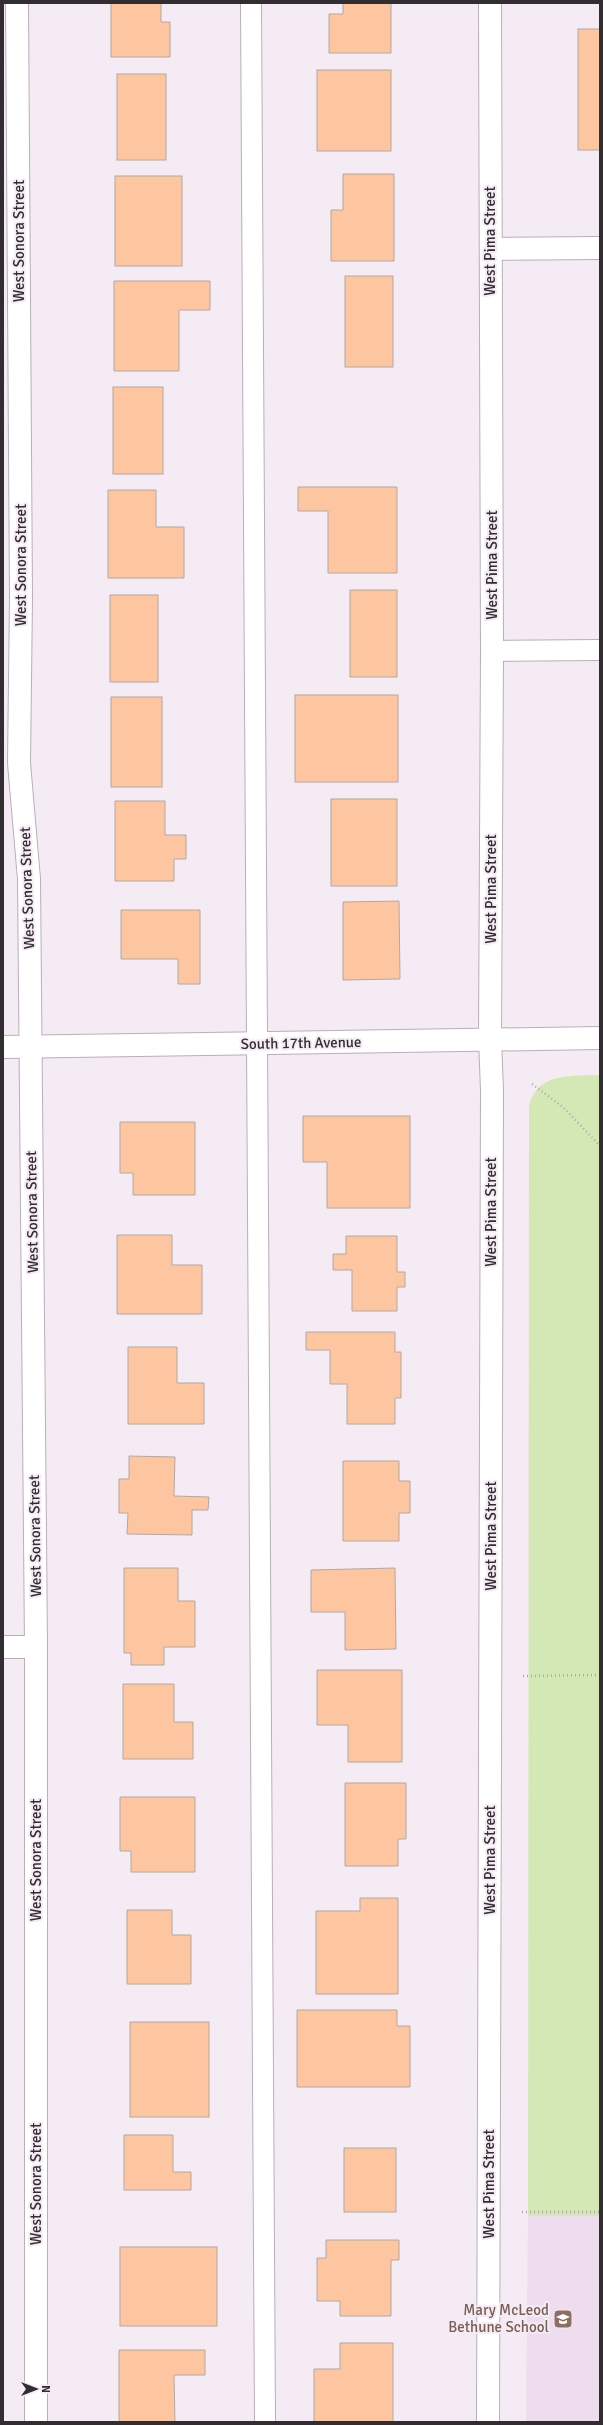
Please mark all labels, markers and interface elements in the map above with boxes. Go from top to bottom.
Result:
street label: West Sonora Street [10,180,28,302]
street label: West Pima Street [481,186,499,296]
street label: West Sonora Street [12,504,30,626]
street label: West Pima Street [483,510,501,620]
street label: West Sonora Street [16,827,38,949]
street label: West Pima Street [482,834,500,944]
street label: South 17th Avenue [240,1033,362,1053]
street label: West Sonora Street [22,1151,42,1273]
street label: West Pima Street [482,1157,500,1267]
street label: West Sonora Street [25,1475,45,1597]
street label: West Pima Street [482,1481,500,1591]
street label: West Sonora Street [27,1799,45,1921]
street label: West Pima Street [481,1805,499,1915]
street label: West Sonora Street [27,2123,45,2245]
street label: West Pima Street [480,2129,498,2239]
place label: Mary McLeod Bethune School [448,2301,549,2336]
school or university icon: Mary McLeod Bethune School [552,2308,574,2330]
north arrow [16,2369,56,2409]
text: N [39,2385,52,2393]

